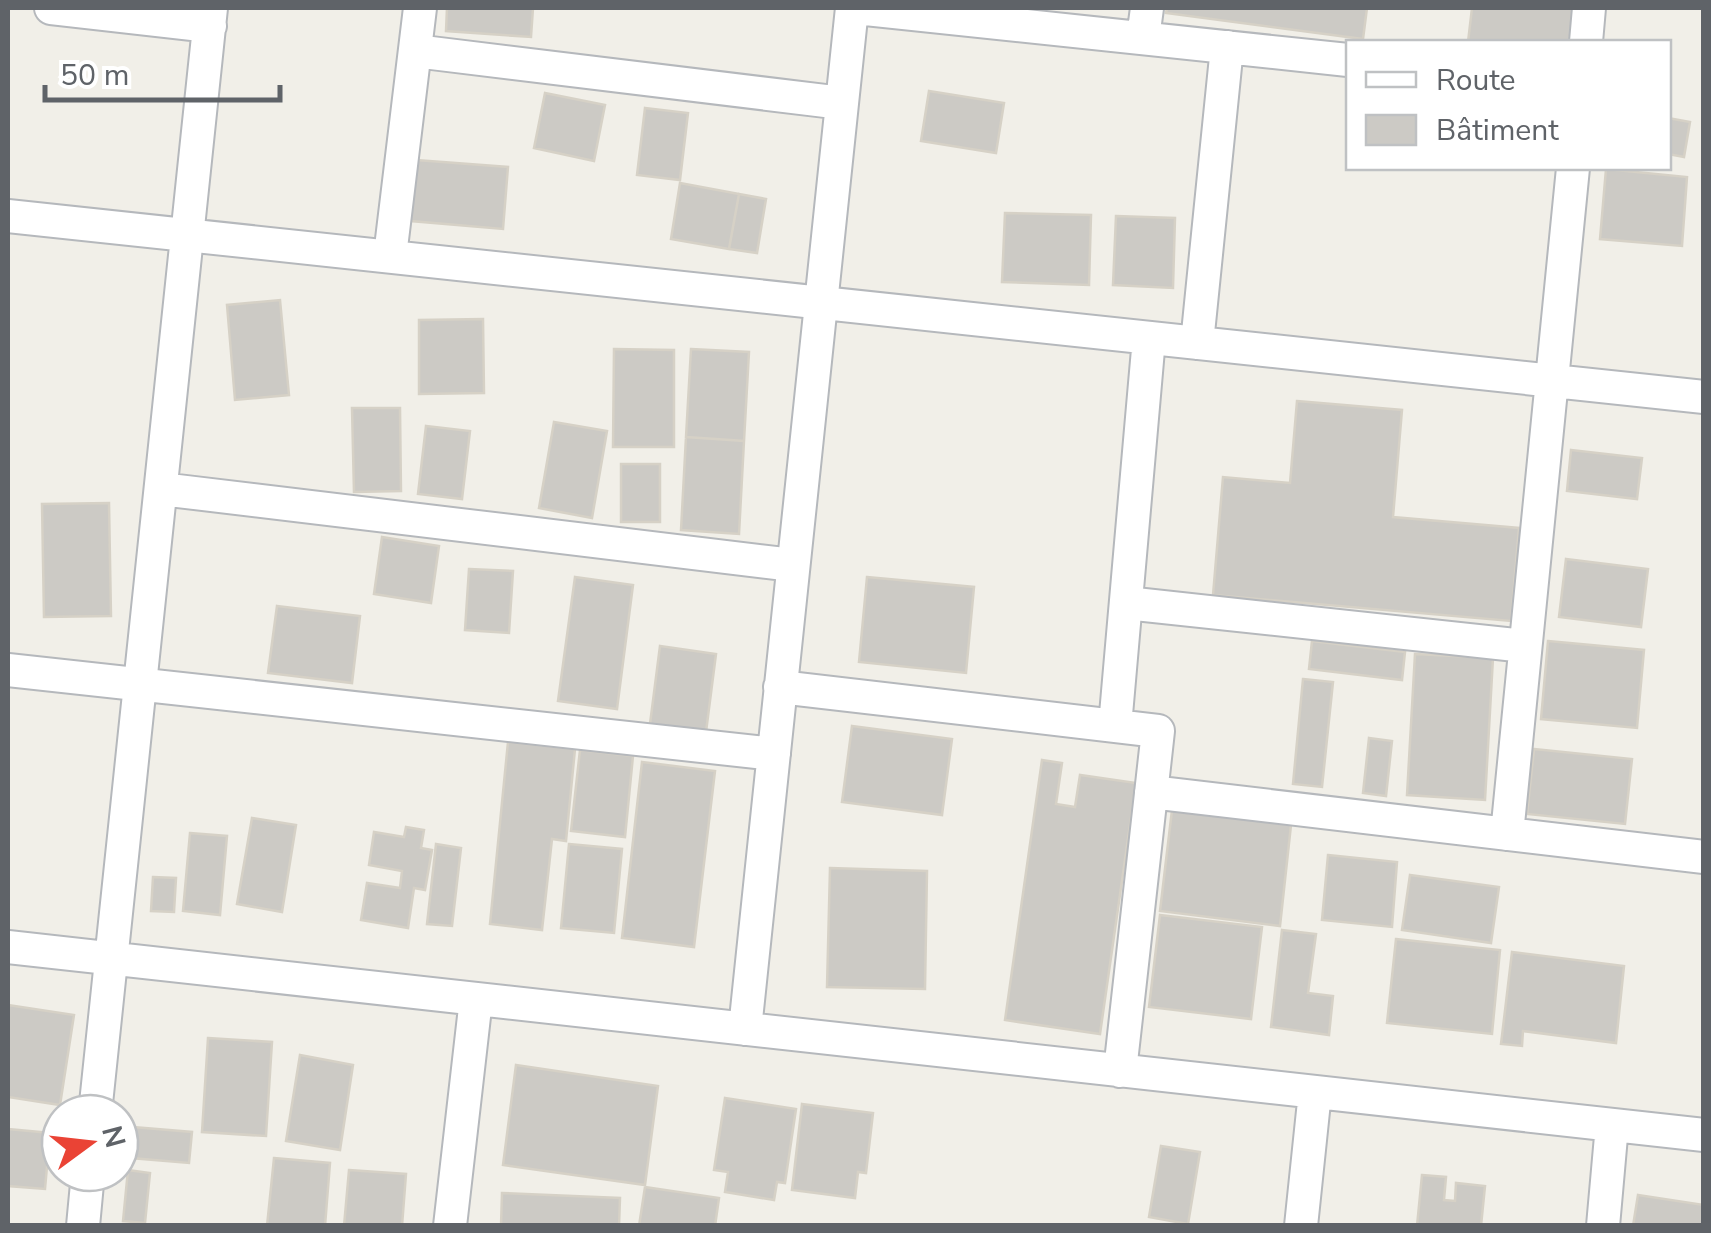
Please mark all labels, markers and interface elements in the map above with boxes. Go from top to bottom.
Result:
scale bar [45,40,280,102]
legend [1346,40,1671,170]
text: 50 m [60,55,129,96]
text: Route [1436,60,1516,101]
text: Bâtiment [1436,110,1559,151]
north arrow [40,1093,140,1193]
text: N [92,1122,134,1152]

